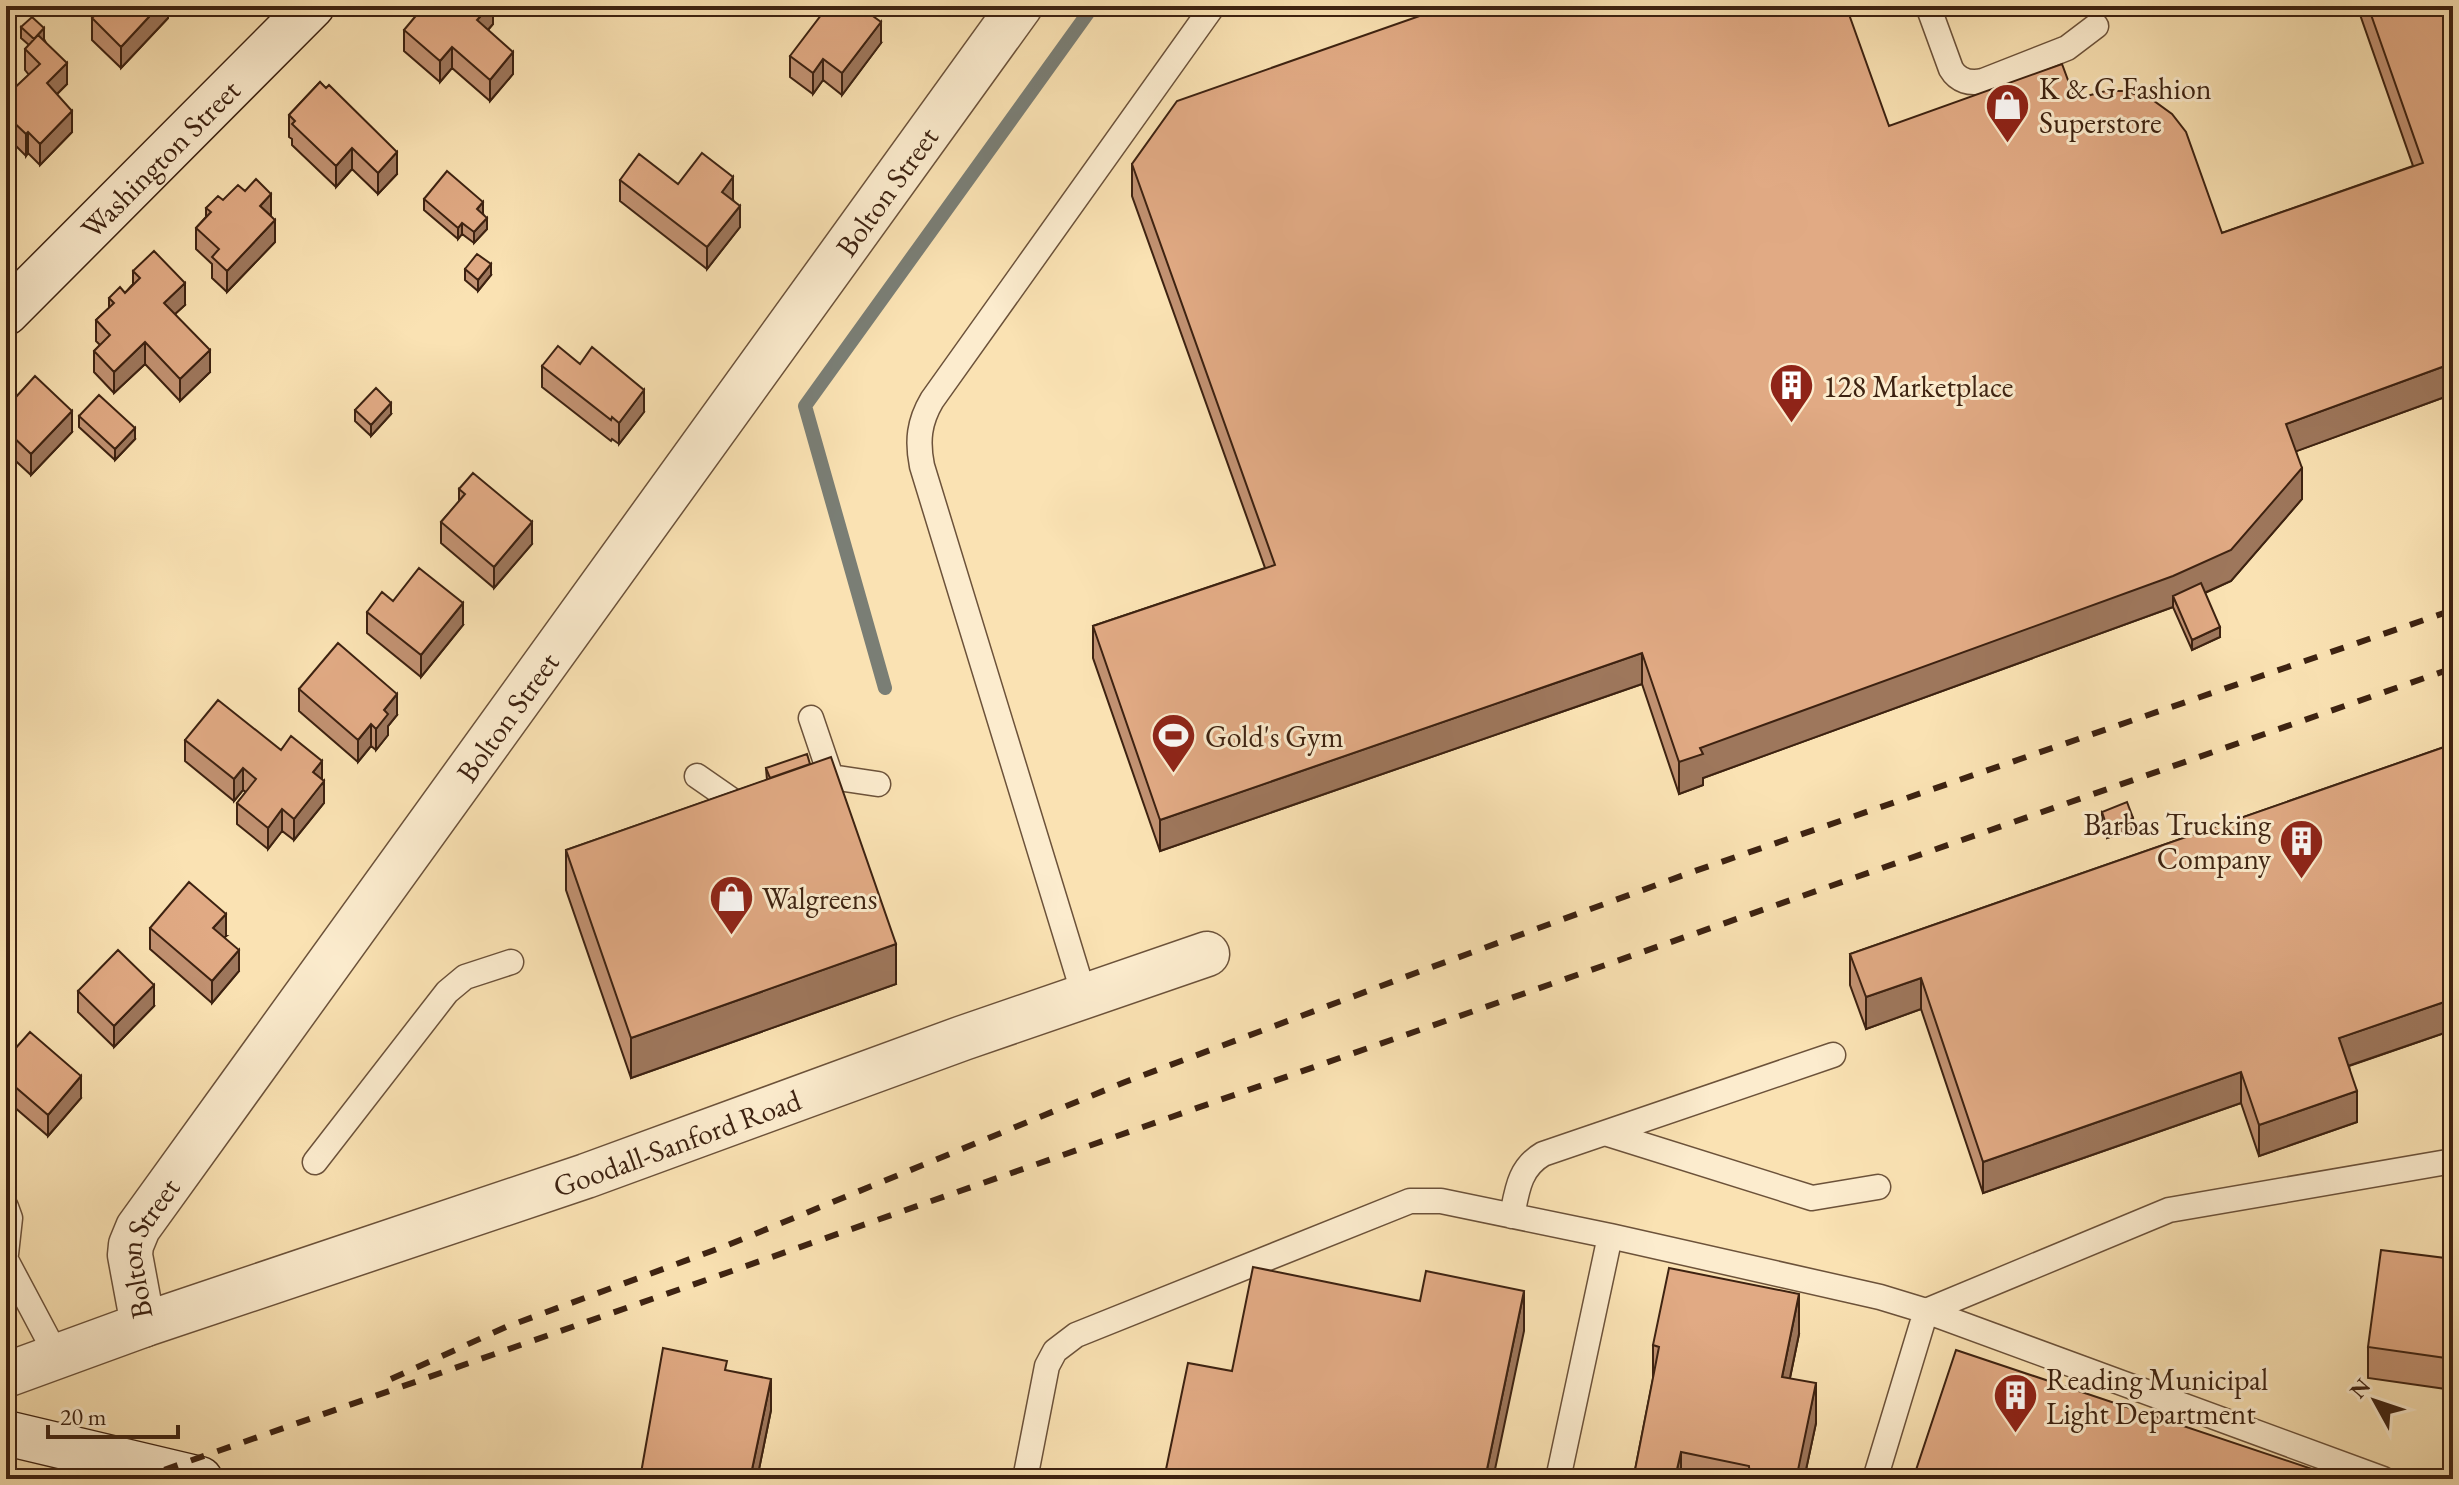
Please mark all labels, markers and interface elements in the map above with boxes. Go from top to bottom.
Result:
place label: K & G Fashion Superstore [2039,69,2212,142]
street label: Washington Street [72,70,248,247]
shop icon: K & G Fashion Superstore [1984,81,2032,144]
street label: Bolton Street [826,118,947,264]
building icon: 128 Marketplace [1768,362,1816,425]
place label: 128 Marketplace [1823,367,2013,406]
street label: Bolton Street [447,644,567,789]
sports icon: Gold's Gym [1150,712,1198,775]
place label: Gold's Gym [1205,717,1344,756]
place label: Barbas Trucking Company [2083,805,2272,878]
building icon: Barbas Trucking Company [2278,817,2326,880]
shop icon: Walgreens [707,874,755,937]
place label: Walgreens [762,879,877,918]
street label: Goodall-Sanford Road [548,1079,807,1205]
street label: Bolton Street [110,1169,188,1322]
place label: Reading Municipal Light Department [2046,1360,2268,1433]
north arrow [2335,1361,2415,1441]
building icon: Reading Municipal Light Department [1991,1372,2039,1435]
text: N [2343,1372,2377,1405]
scale bar [48,1389,178,1439]
text: 20 m [60,1401,107,1432]

